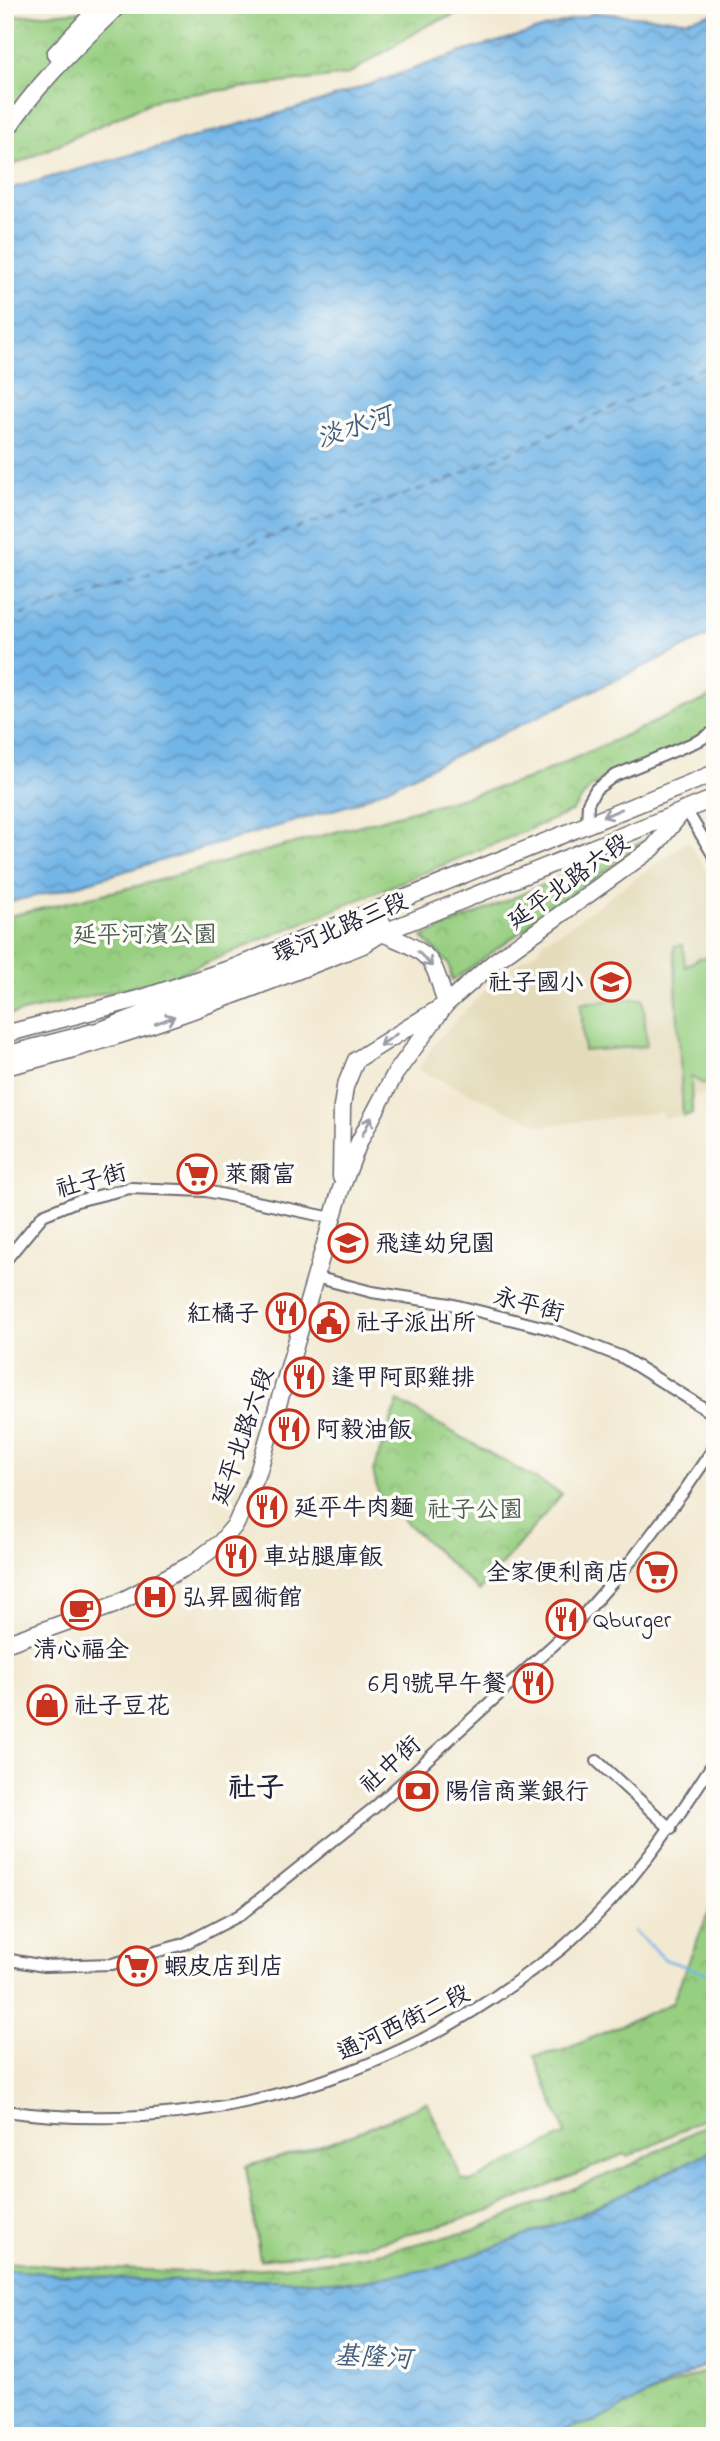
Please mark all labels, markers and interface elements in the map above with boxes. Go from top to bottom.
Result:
water label: 淡水河 [312,397,402,460]
one-way arrow [602,807,624,820]
street label: 延平北路六段 [501,827,638,940]
street label: 環河北路三段 [268,885,414,974]
park label: 延平河濱公園 [73,919,217,954]
one-way arrow [417,950,434,967]
school or university icon: 社子國小 [590,961,632,1003]
place label: 社子國小 [488,967,584,1002]
one-way arrow [153,1013,175,1026]
one-way arrow [379,1033,398,1047]
one-way arrow [361,1116,374,1137]
supermarket icon: 萊爾富 [176,1153,218,1195]
street label: 社子街 [52,1156,131,1209]
place label: 萊爾富 [224,1159,296,1194]
school or university icon: 飛達幼兒園 [327,1222,369,1264]
place label: 飛達幼兒園 [375,1228,495,1263]
street label: 永平街 [489,1280,568,1333]
restaurant icon: 紅橘子 [265,1292,307,1334]
place label: 紅橘子 [187,1298,259,1333]
public building icon: 社子派出所 [308,1301,350,1343]
place label: 社子派出所 [356,1307,476,1342]
restaurant icon: 逢甲阿郎雞排 [283,1356,325,1398]
place label: 逢甲阿郎雞排 [331,1362,475,1397]
street label: 延平北路六段 [204,1363,284,1511]
restaurant icon: 阿毅油飯 [268,1408,310,1450]
place label: 阿毅油飯 [316,1414,412,1449]
restaurant icon: 延平牛肉麵 [246,1486,288,1528]
place label: 延平牛肉麵 [294,1492,414,1527]
park label: 社子公園 [427,1494,523,1529]
restaurant icon: 車站腿庫飯 [215,1535,257,1577]
place label: 車站腿庫飯 [263,1541,383,1576]
supermarket icon: 全家便利商店 [636,1551,678,1593]
place label: 全家便利商店 [486,1557,630,1592]
hospital icon: 弘昇國術館 [134,1576,176,1618]
place label: 弘昇國術館 [182,1582,302,1617]
cafe icon: 清心福全 [60,1589,102,1631]
restaurant icon: Qburger [545,1598,587,1640]
place label: Qburger [593,1604,672,1639]
place label: 清心福全 [33,1634,129,1669]
restaurant icon: 6月9號早午餐 [512,1662,554,1704]
place label: 6月9號早午餐 [368,1668,506,1703]
shop icon: 社子豆花 [26,1684,68,1726]
place label: 社子豆花 [74,1690,170,1725]
street label: 社中街 [353,1729,430,1803]
district label: 社子 [228,1769,284,1810]
bank icon: 陽信商業銀行 [397,1770,439,1812]
place label: 陽信商業銀行 [445,1776,589,1811]
supermarket icon: 蝦皮店到店 [116,1945,158,1987]
place label: 蝦皮店到店 [164,1951,284,1986]
street label: 通河西街二段 [332,1977,476,2072]
water label: 基隆河 [333,2338,417,2380]

